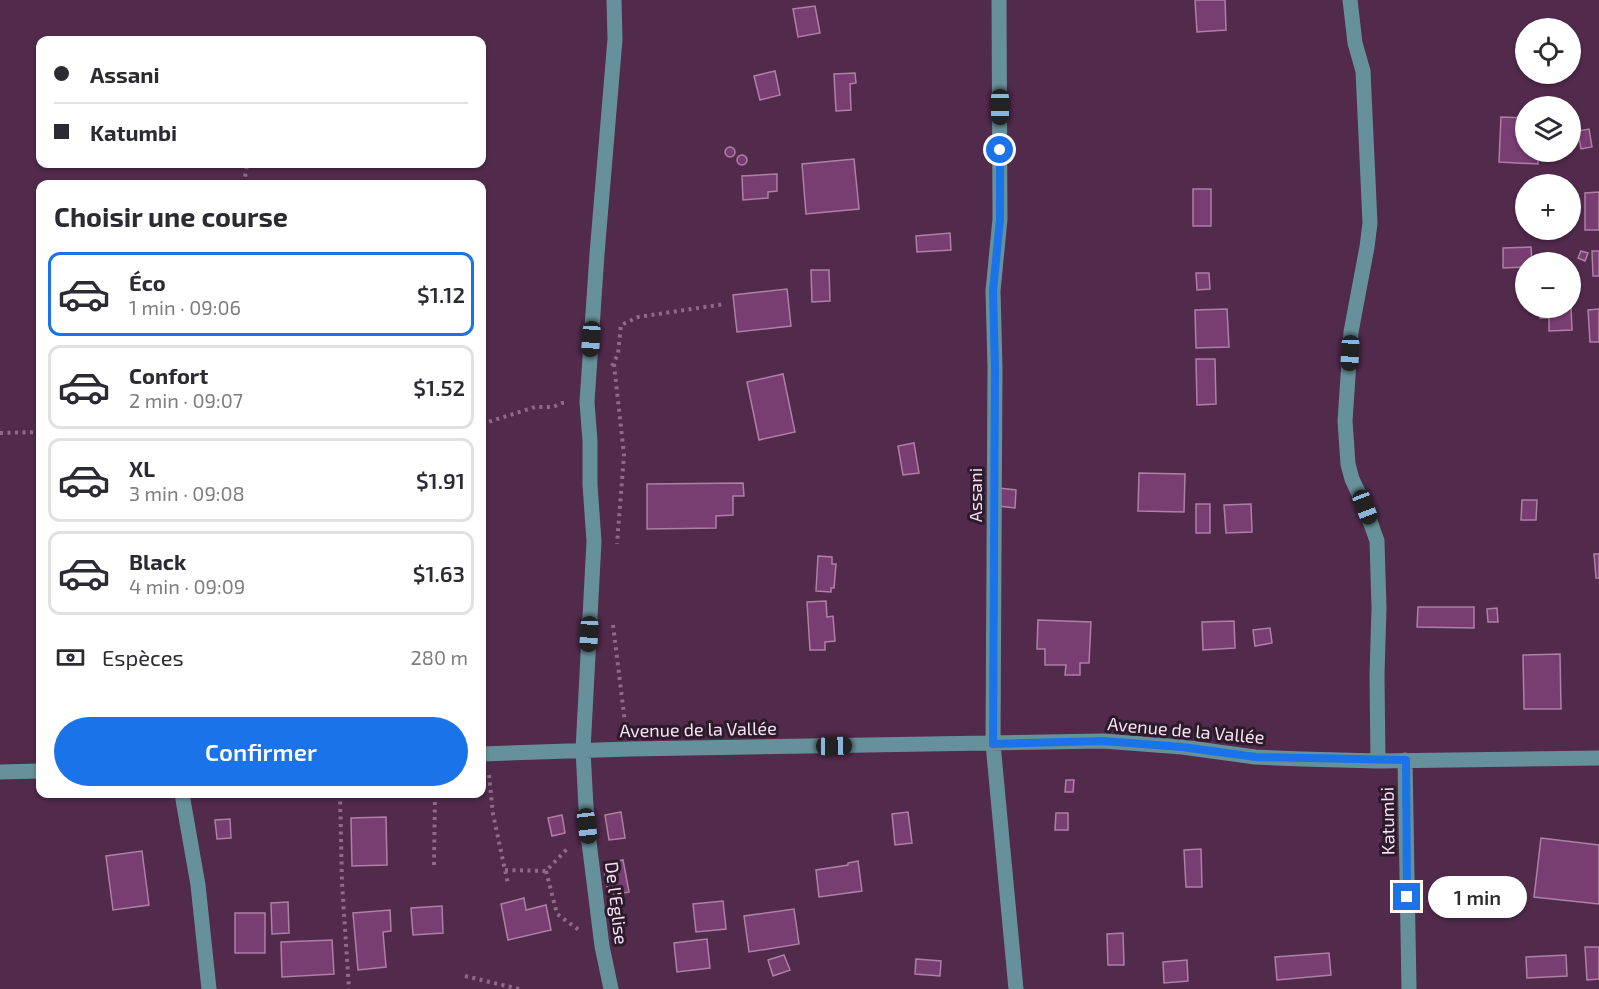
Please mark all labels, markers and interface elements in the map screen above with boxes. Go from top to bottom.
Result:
map controls [1515,18,1581,318]
button: locate [1515,18,1581,84]
text: Assani [90,61,160,87]
car [991,89,1009,125]
button: layers [1515,96,1581,162]
text: Katumbi [90,119,177,145]
route start [986,136,1013,163]
button: + [1515,174,1581,240]
text: Choisir une course [54,200,288,232]
button: − [1515,252,1581,318]
icon: car [57,267,111,321]
text: Éco [129,269,166,295]
text: $1.12 [417,281,465,307]
text: 1 min · 09:06 [129,295,241,319]
car [581,320,601,358]
car [1340,335,1360,371]
icon: car [57,360,111,414]
text: Confort [129,362,208,388]
text: $1.52 [413,374,465,400]
text: 2 min · 09:07 [129,388,243,412]
icon: car [57,453,111,507]
text: XL [129,455,155,481]
text: $1.91 [416,467,465,493]
street label: Assani [964,468,986,522]
text: 3 min · 09:08 [129,481,245,505]
car [1350,487,1380,527]
icon: car [57,546,111,600]
text: Black [129,548,186,574]
text: $1.63 [413,560,465,586]
text: 4 min · 09:09 [129,574,245,598]
car [579,616,599,652]
icon: cash [54,641,87,674]
text: Espèces [102,644,184,670]
text: 280 m [411,645,468,669]
street label: Avenue de la Vallée [1107,712,1265,748]
button: Confirmer [54,717,468,786]
street label: Avenue de la Vallée [619,717,777,741]
car [816,737,852,755]
street label: Katumbi [1375,787,1399,855]
car [576,807,598,845]
street label: De l'Eglise [601,860,633,946]
callout: 1 min [1428,876,1527,918]
route end [1393,883,1420,910]
text: 1 min [1454,885,1501,909]

